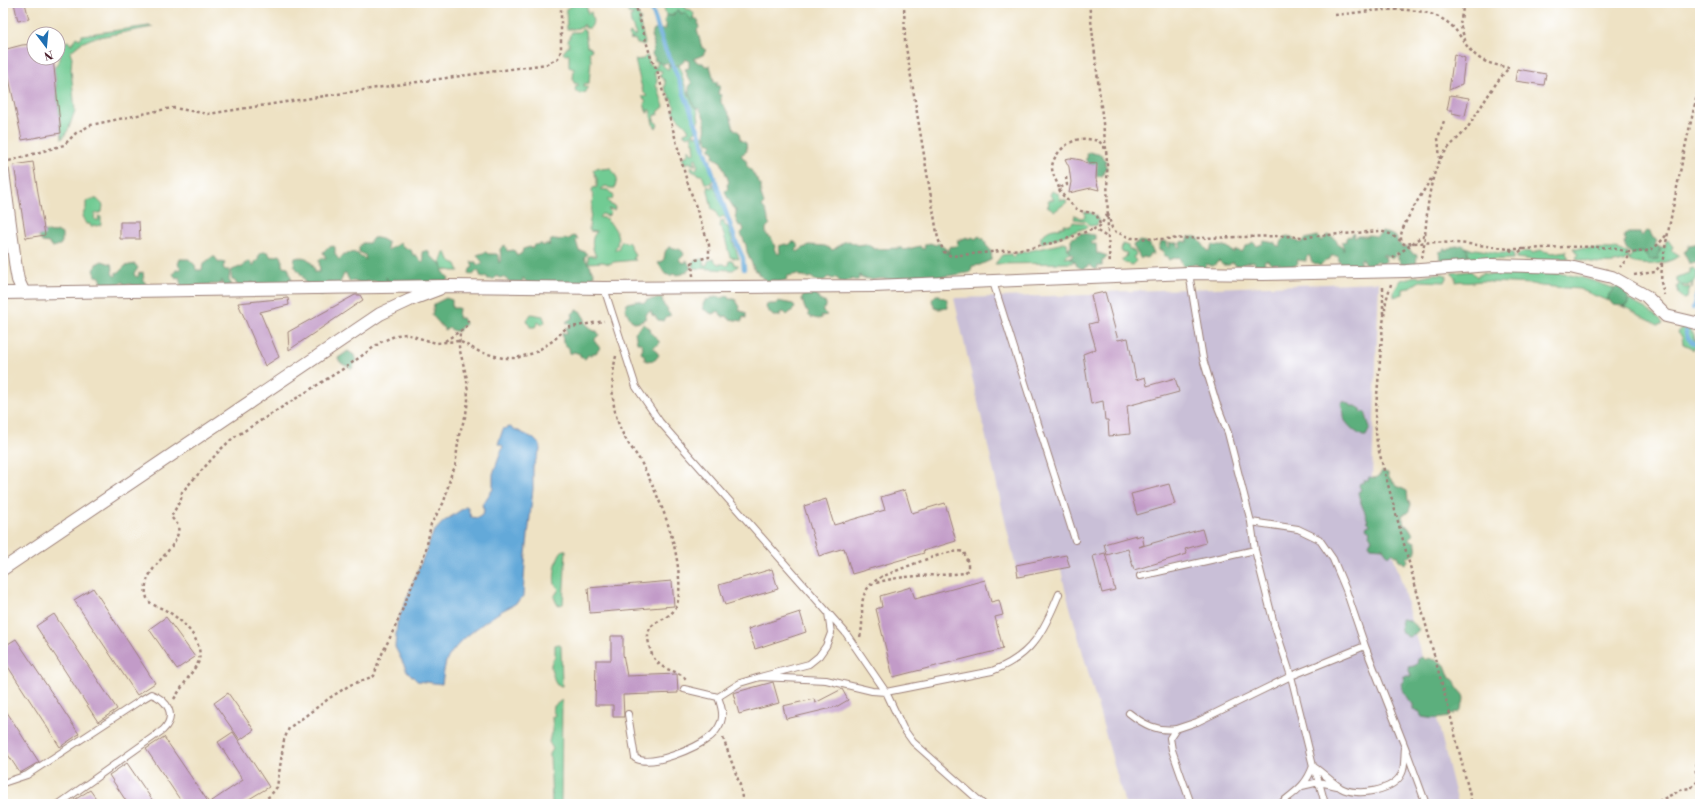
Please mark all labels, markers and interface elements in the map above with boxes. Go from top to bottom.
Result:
north arrow [26,26,66,66]
text: N [42,47,55,63]

